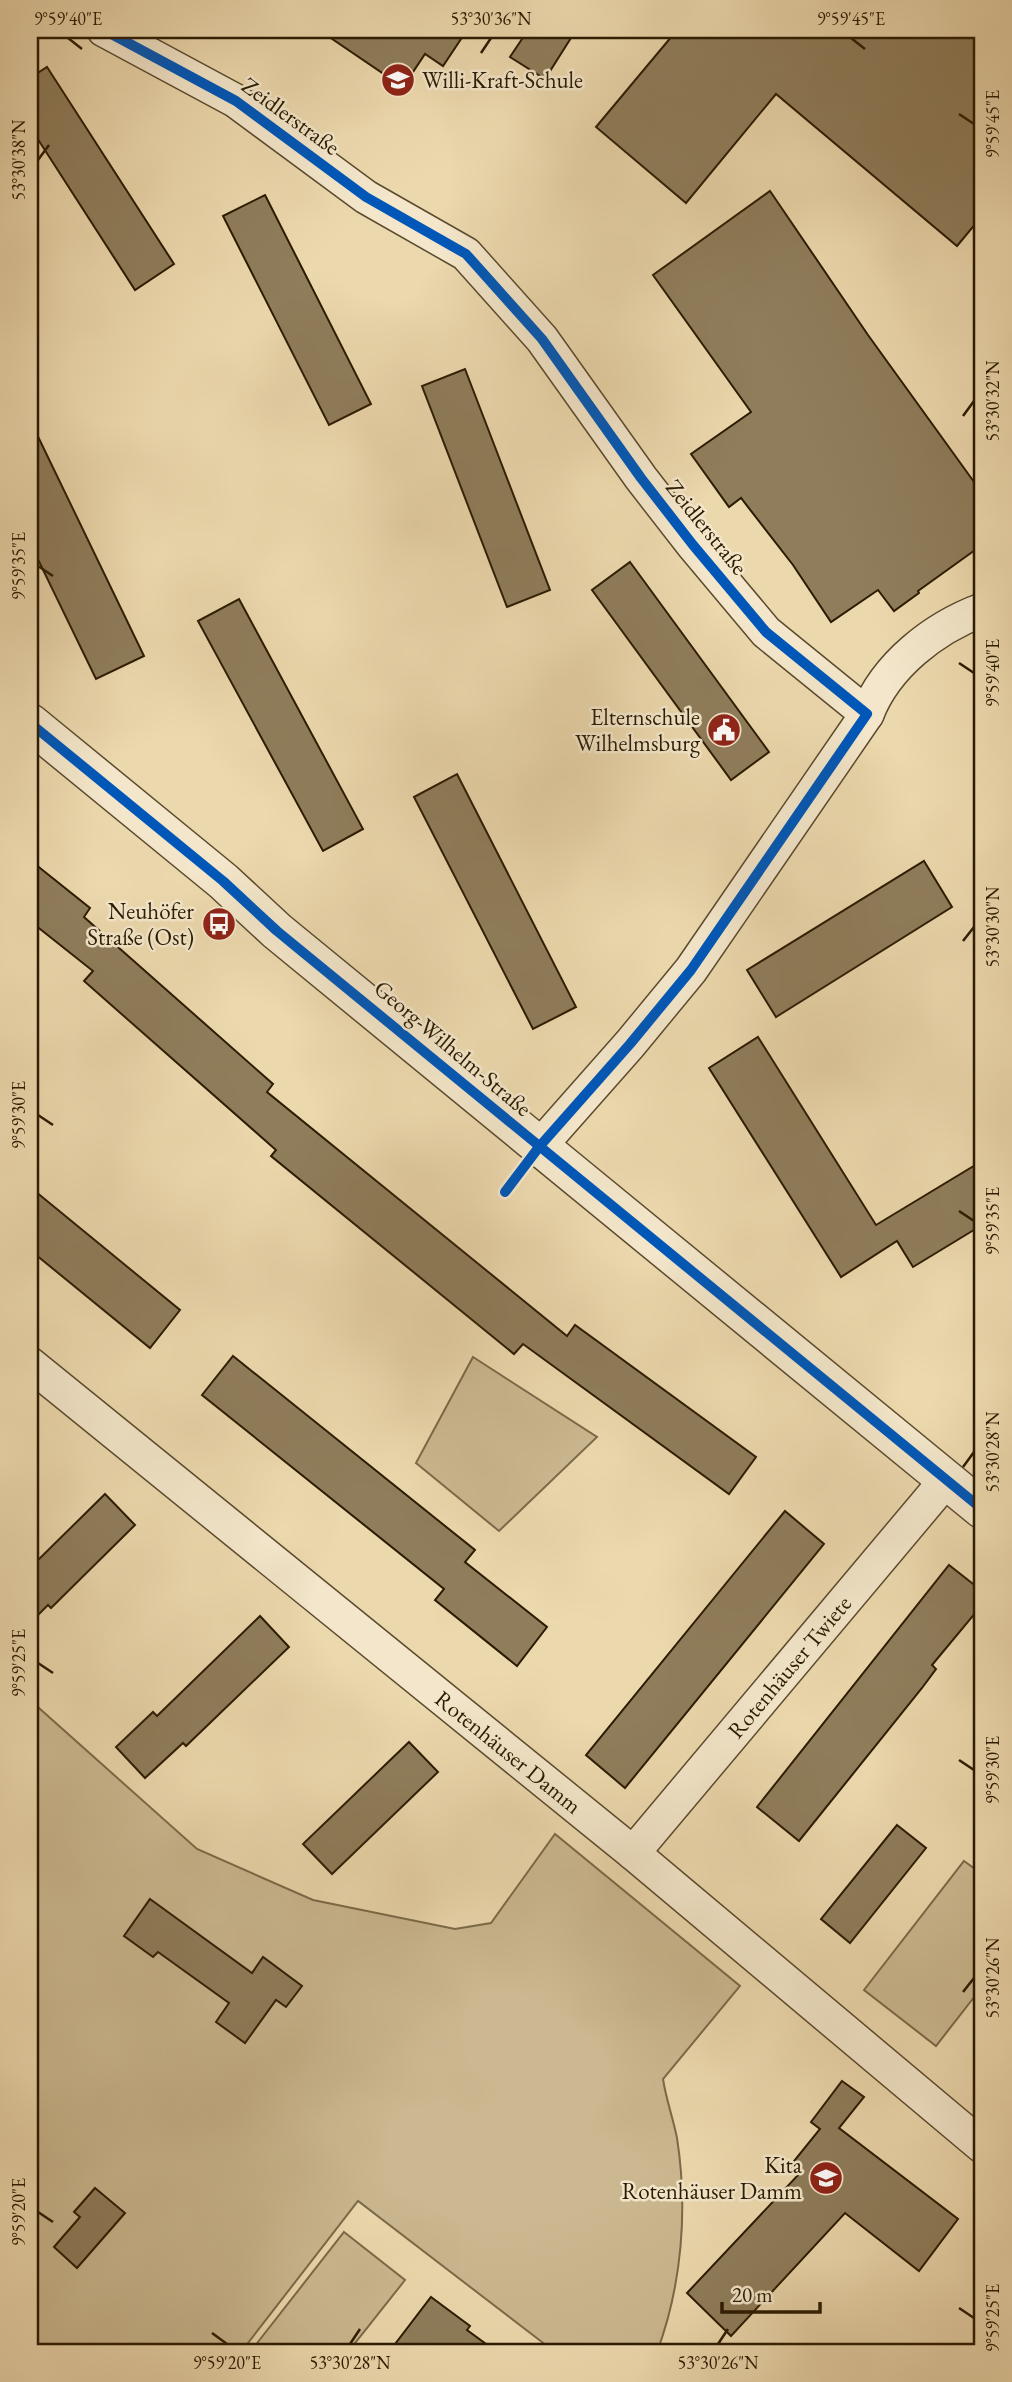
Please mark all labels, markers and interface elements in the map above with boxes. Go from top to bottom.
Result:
text: 9°59'40"E [34,7,102,30]
text: 53°30'36"N [451,7,532,30]
text: 9°59'45"E [817,7,885,30]
school or university icon: Willi-Kraft-Schule [379,61,417,99]
place label: Willi-Kraft-Schule [422,65,583,95]
street label: Zeidlerstraße [236,70,346,162]
text: 9°59'45"E [981,90,1004,158]
text: 53°30'38"N [7,119,30,200]
text: 53°30'32"N [981,360,1004,441]
street label: Zeidlerstraße [659,473,755,581]
text: 9°59'35"E [7,532,30,600]
text: 9°59'40"E [981,639,1004,707]
place label: Elternschule Wilhelmsburg [575,702,701,758]
public building icon: Elternschule Wilhelmsburg [705,711,743,749]
text: 53°30'30"N [981,886,1004,967]
place label: Neuhöfer Straße (Ost) [87,896,194,952]
bus stop icon: Neuhöfer Straße (Ost) [200,905,238,943]
street label: Georg-Wilhelm-Straße [368,973,538,1123]
text: 9°59'30"E [7,1081,30,1149]
text: 9°59'35"E [981,1187,1004,1255]
text: 53°30'28"N [981,1411,1004,1492]
street label: Rotenhäuser Twiete [721,1589,858,1745]
text: 9°59'25"E [7,1629,30,1697]
street label: Rotenhäuser Damm [429,1684,588,1821]
text: 9°59'30"E [981,1736,1004,1804]
text: 53°30'26"N [981,1937,1004,2018]
place label: Kita Rotenhäuser Damm [622,2150,803,2206]
school or university icon: Kita Rotenhäuser Damm [807,2159,845,2197]
text: 9°59'20"E [7,2178,30,2246]
scale bar [722,2270,820,2314]
text: 20 m [732,2281,773,2308]
text: 9°59'25"E [981,2284,1004,2352]
text: 9°59'20"E [193,2351,261,2374]
text: 53°30'28"N [310,2351,391,2374]
text: 53°30'26"N [678,2351,759,2374]

